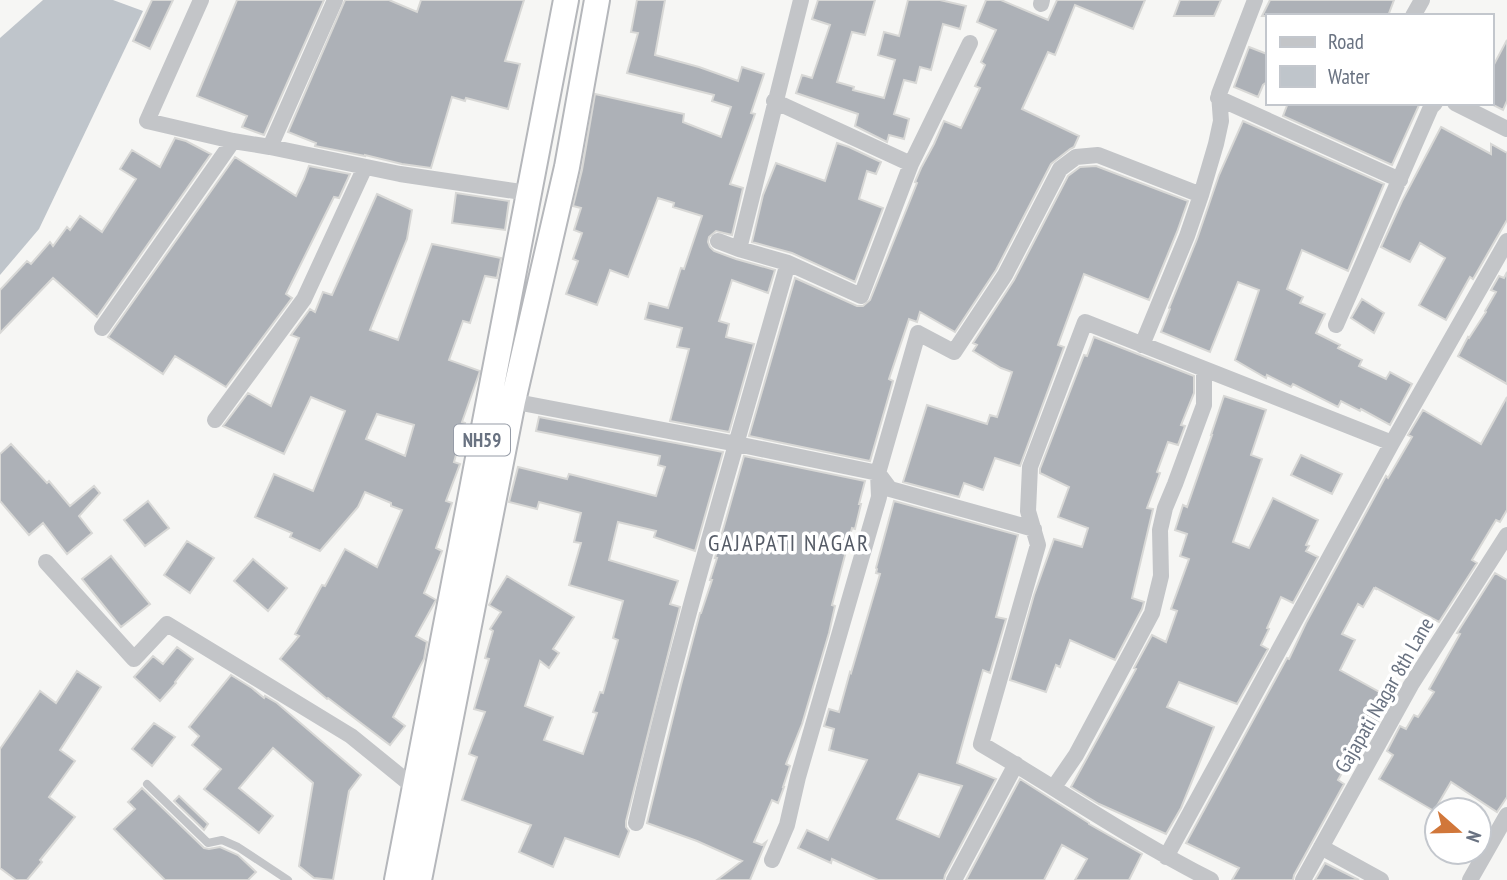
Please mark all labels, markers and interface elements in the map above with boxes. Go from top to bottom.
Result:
legend [1266,14,1493,105]
text: Road [1328,28,1364,55]
text: Water [1328,63,1370,90]
road number: NH59 [454,424,510,456]
district label: GAJAPATI NAGAR [708,528,870,557]
street label: Gajapati Nagar 8th Lane [1329,612,1439,778]
north arrow [1423,796,1493,866]
text: N [1461,828,1487,846]

